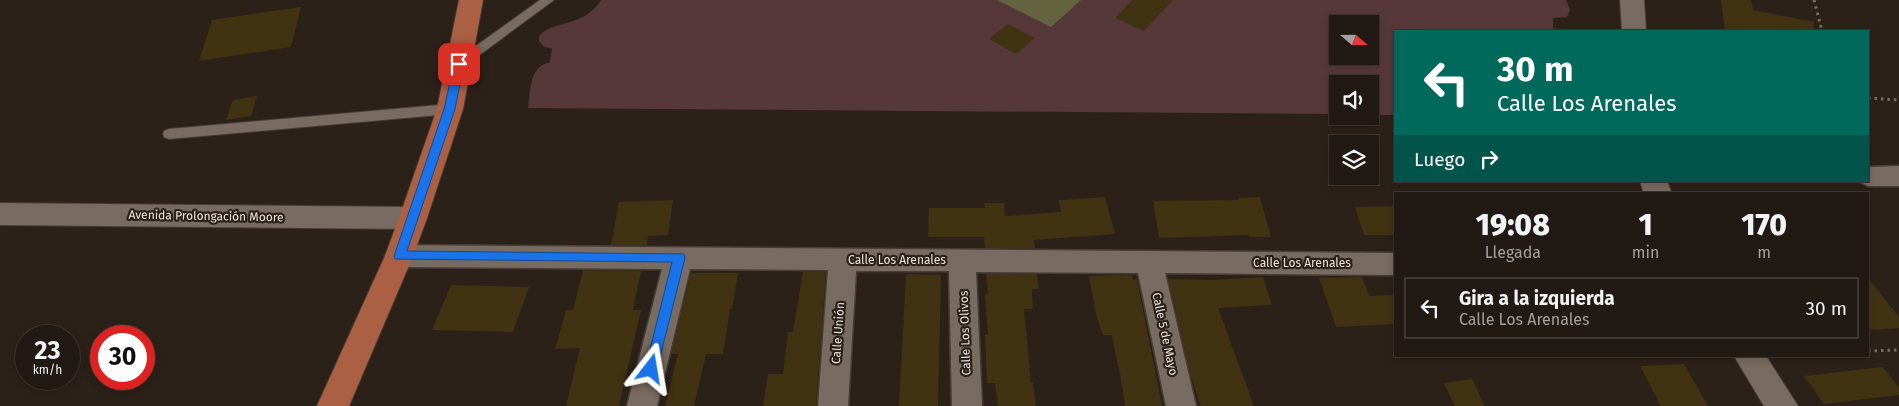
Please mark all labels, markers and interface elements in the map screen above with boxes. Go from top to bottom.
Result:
north arrow [1329,15,1379,65]
map controls [1329,15,1379,185]
pin [438,43,480,85]
text: 30 m [1497,48,1574,90]
icon: arrive [445,50,473,78]
icon: left [1414,50,1479,115]
button: sound [1329,75,1379,125]
text: Calle Los Arenales [1497,90,1676,117]
button: layers [1329,135,1379,185]
icon: right [1475,145,1503,173]
text: Luego [1414,148,1465,171]
text: 19:08 [1476,207,1550,243]
text: 1 [1638,207,1653,243]
text: 170 [1741,207,1787,243]
street label: Avenida Prolongación Moore [128,208,284,224]
text: Llegada [1485,243,1541,262]
text: min [1632,243,1659,262]
text: m [1757,243,1771,262]
street label: Calle Los Arenales [848,253,946,267]
street label: Calle Los Arenales [1253,256,1351,270]
text: Gira a la izquierda [1459,287,1615,310]
street label: Calle Los Olivos [957,290,973,376]
street label: Calle 5 de Mayo [1149,291,1181,377]
icon: left [1416,294,1444,322]
text: 30 m [1806,297,1847,320]
street label: Calle Unión [829,302,847,364]
text: Calle Los Arenales [1459,310,1590,329]
speed limit sign: 30 [90,325,155,390]
text: 23 [35,336,60,366]
position arrow [624,342,676,394]
text: km/h [33,363,62,377]

